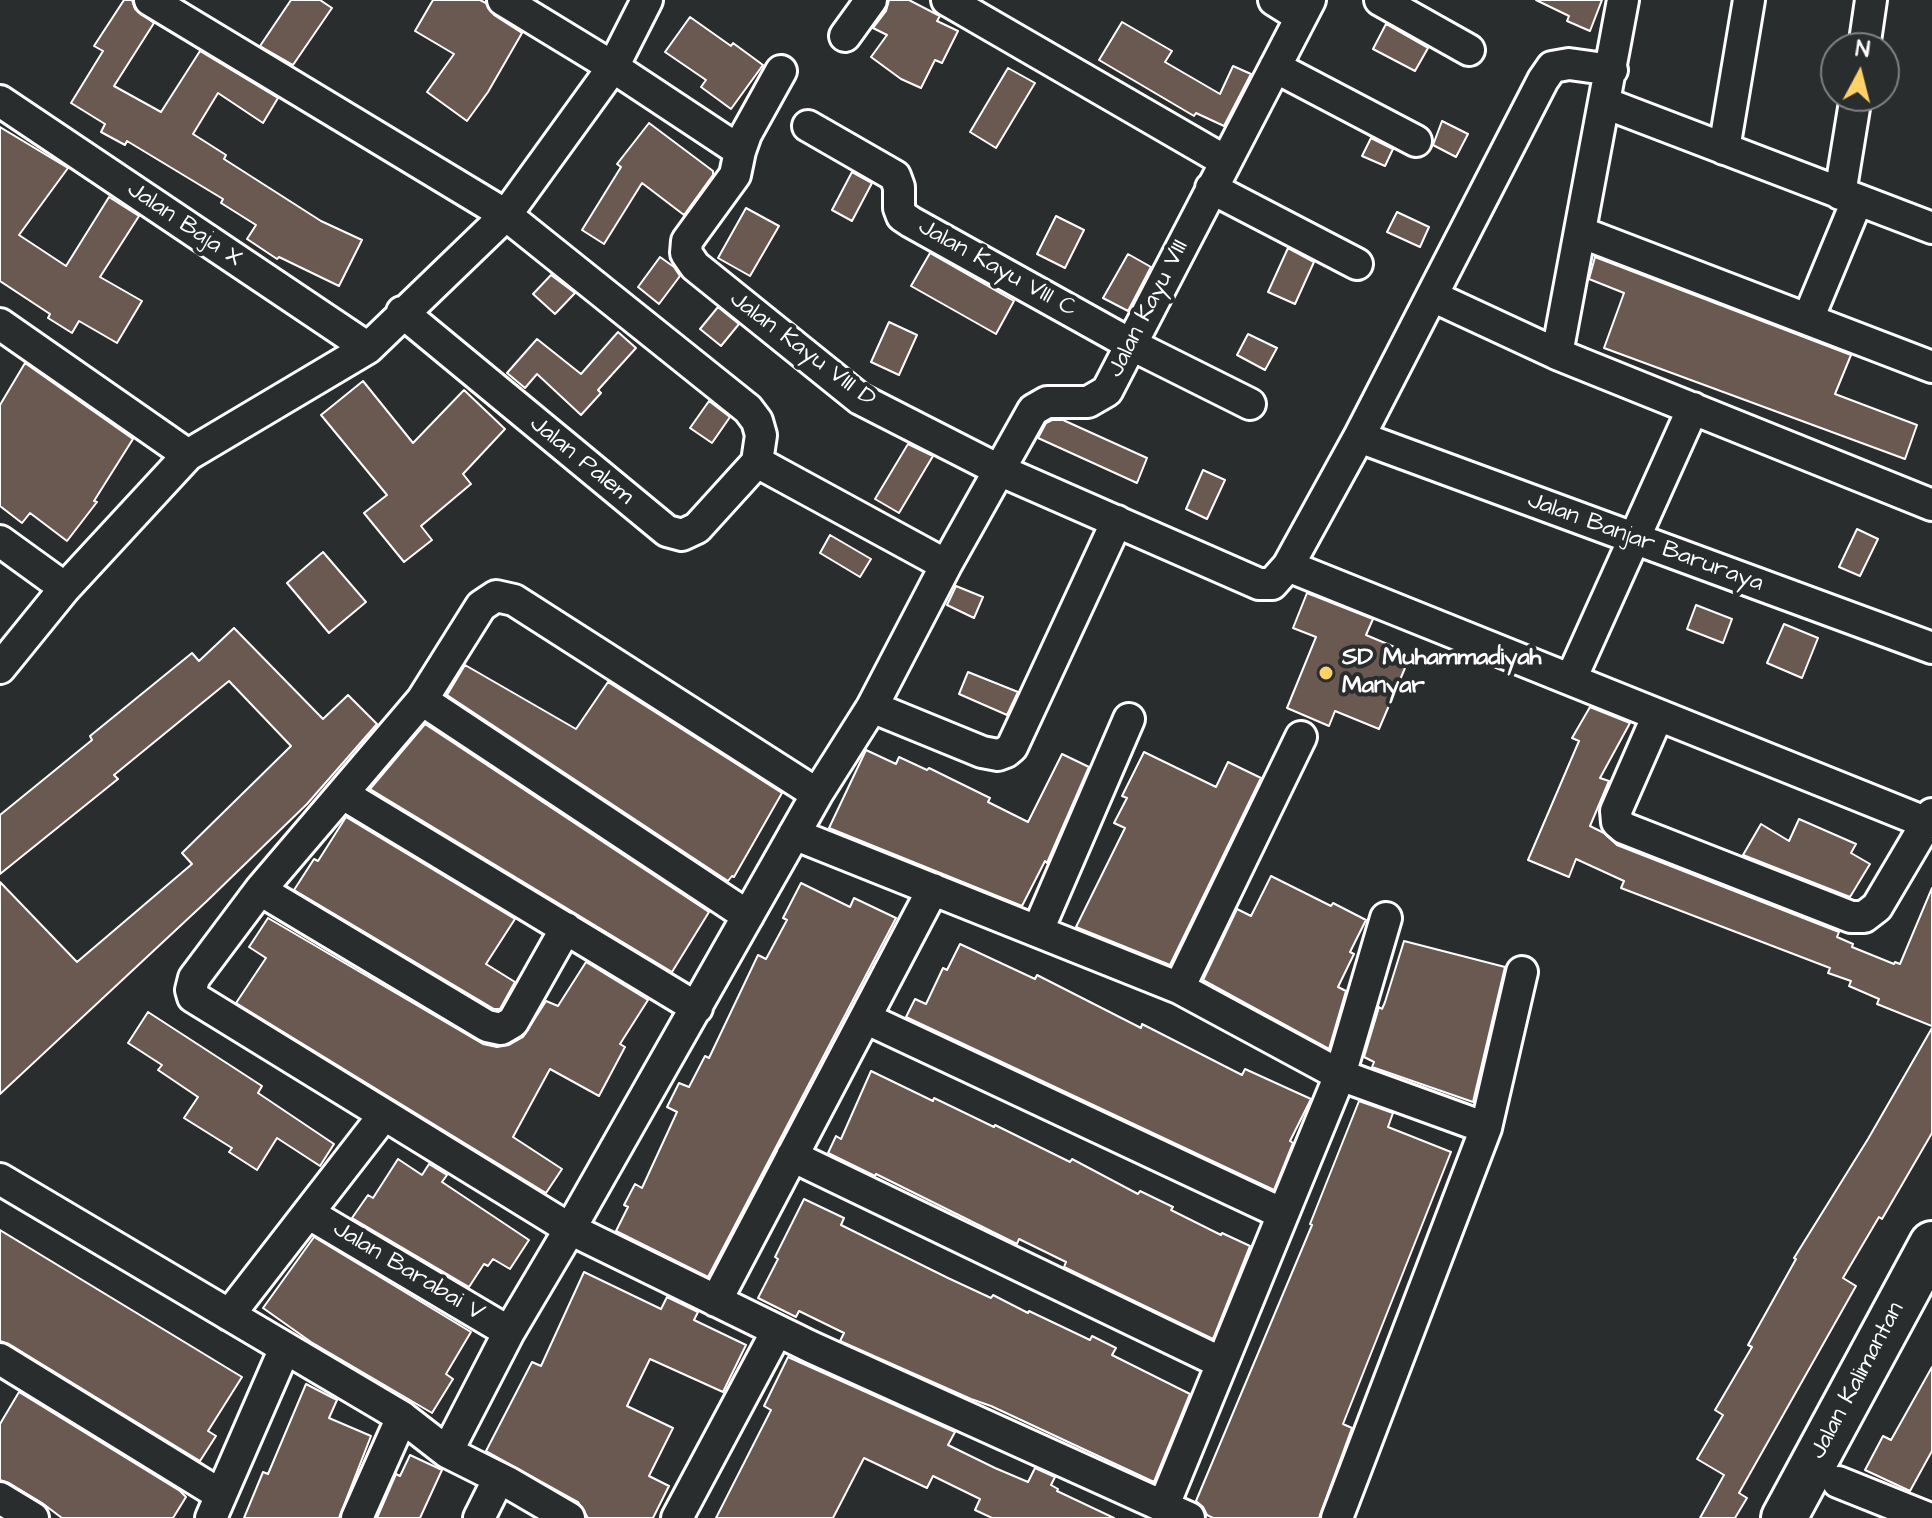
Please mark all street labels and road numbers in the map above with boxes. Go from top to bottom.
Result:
street label: Jalan Baja X [121,176,247,274]
street label: Jalan Kayu VIII C [913,214,1081,324]
street label: Jalan Kayu VIII [1102,236,1196,382]
street label: Jalan Kayu VIII D [723,286,881,414]
street label: Jalan Palem [523,410,639,512]
street label: Jalan Banjar Baruraya [1523,487,1767,599]
street label: Jalan Barabai V [327,1216,489,1328]
street label: Jalan Kalimantan [1805,1298,1911,1464]

